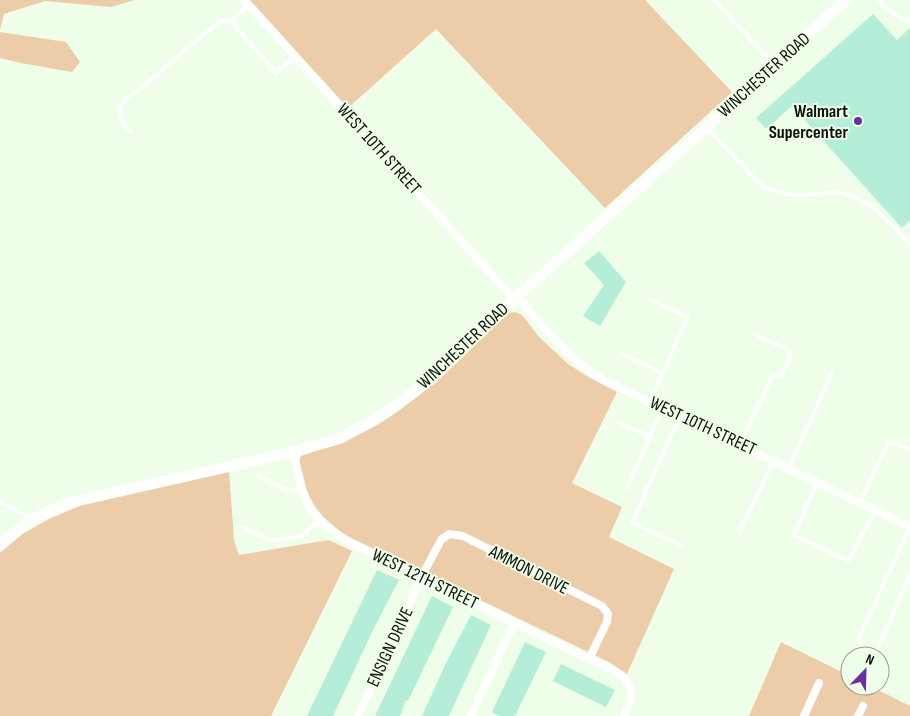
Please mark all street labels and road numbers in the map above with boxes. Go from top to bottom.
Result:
street label: WINCHESTER ROAD [714,28,814,122]
street label: WEST 10TH STREET [333,99,425,199]
street label: WINCHESTER ROAD [413,298,513,394]
street label: WEST 10TH STREET [646,392,760,460]
street label: AMMON DRIVE [485,541,572,599]
street label: WEST 12TH STREET [369,544,481,614]
street label: ENSIGN DRIVE [362,604,418,690]

